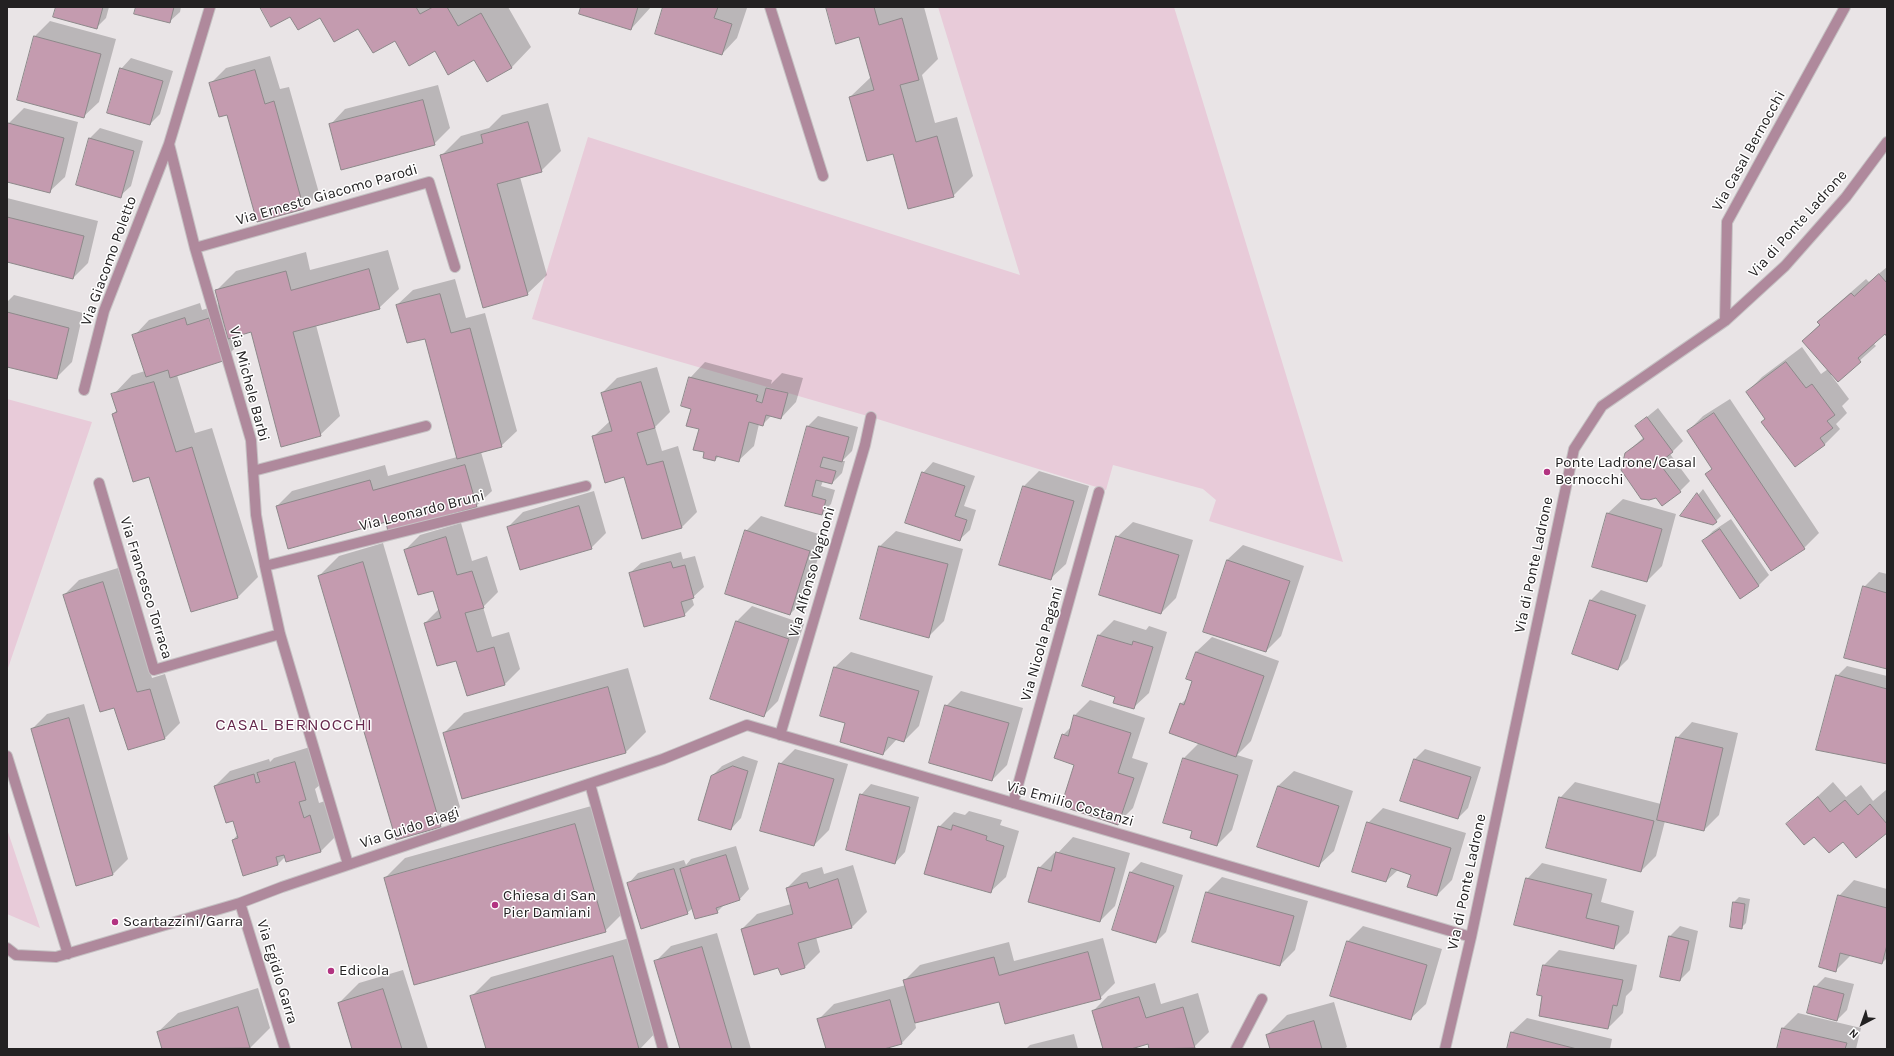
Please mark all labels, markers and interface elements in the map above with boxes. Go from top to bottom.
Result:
street label: Via Casal Bernocchi [1708,88,1790,214]
street label: Via Ernesto Giacomo Parodi [234,160,420,230]
street label: Via di Ponte Ladrone [1745,166,1851,282]
street label: Via Giacomo Poletto [77,194,141,328]
street label: Via Michele Barbi [225,325,273,443]
place label: Ponte Ladrone/Casal Bernocchi [1555,454,1696,489]
marker: Ponte Ladrone/Casal Bernocchi [1542,467,1552,477]
street label: Via Leonardo Bruni [358,487,486,535]
street label: Via di Ponte Ladrone [1511,495,1557,635]
street label: Via Alfonso Vagnoni [785,505,839,639]
street label: Via Francesco Torraca [116,515,176,661]
street label: Via Nicola Pagani [1017,585,1067,703]
district label: CASAL BERNOCCHI [215,715,373,735]
street label: Via Emilio Costanzi [1004,777,1136,831]
street label: Via Guido Biagi [358,803,462,853]
street label: Via di Ponte Ladrone [1444,812,1490,952]
place label: Chiesa di San Pier Damiani [503,887,596,922]
marker: Chiesa di San Pier Damiani [490,900,500,910]
place label: Scartazzini/Garra [123,913,243,931]
marker: Scartazzini/Garra [110,917,120,927]
street label: Via Egidio Garra [253,918,301,1026]
place label: Edicola [339,962,389,980]
marker: Edicola [326,966,336,976]
north arrow [1842,1004,1882,1044]
text: N [1847,1026,1861,1041]

